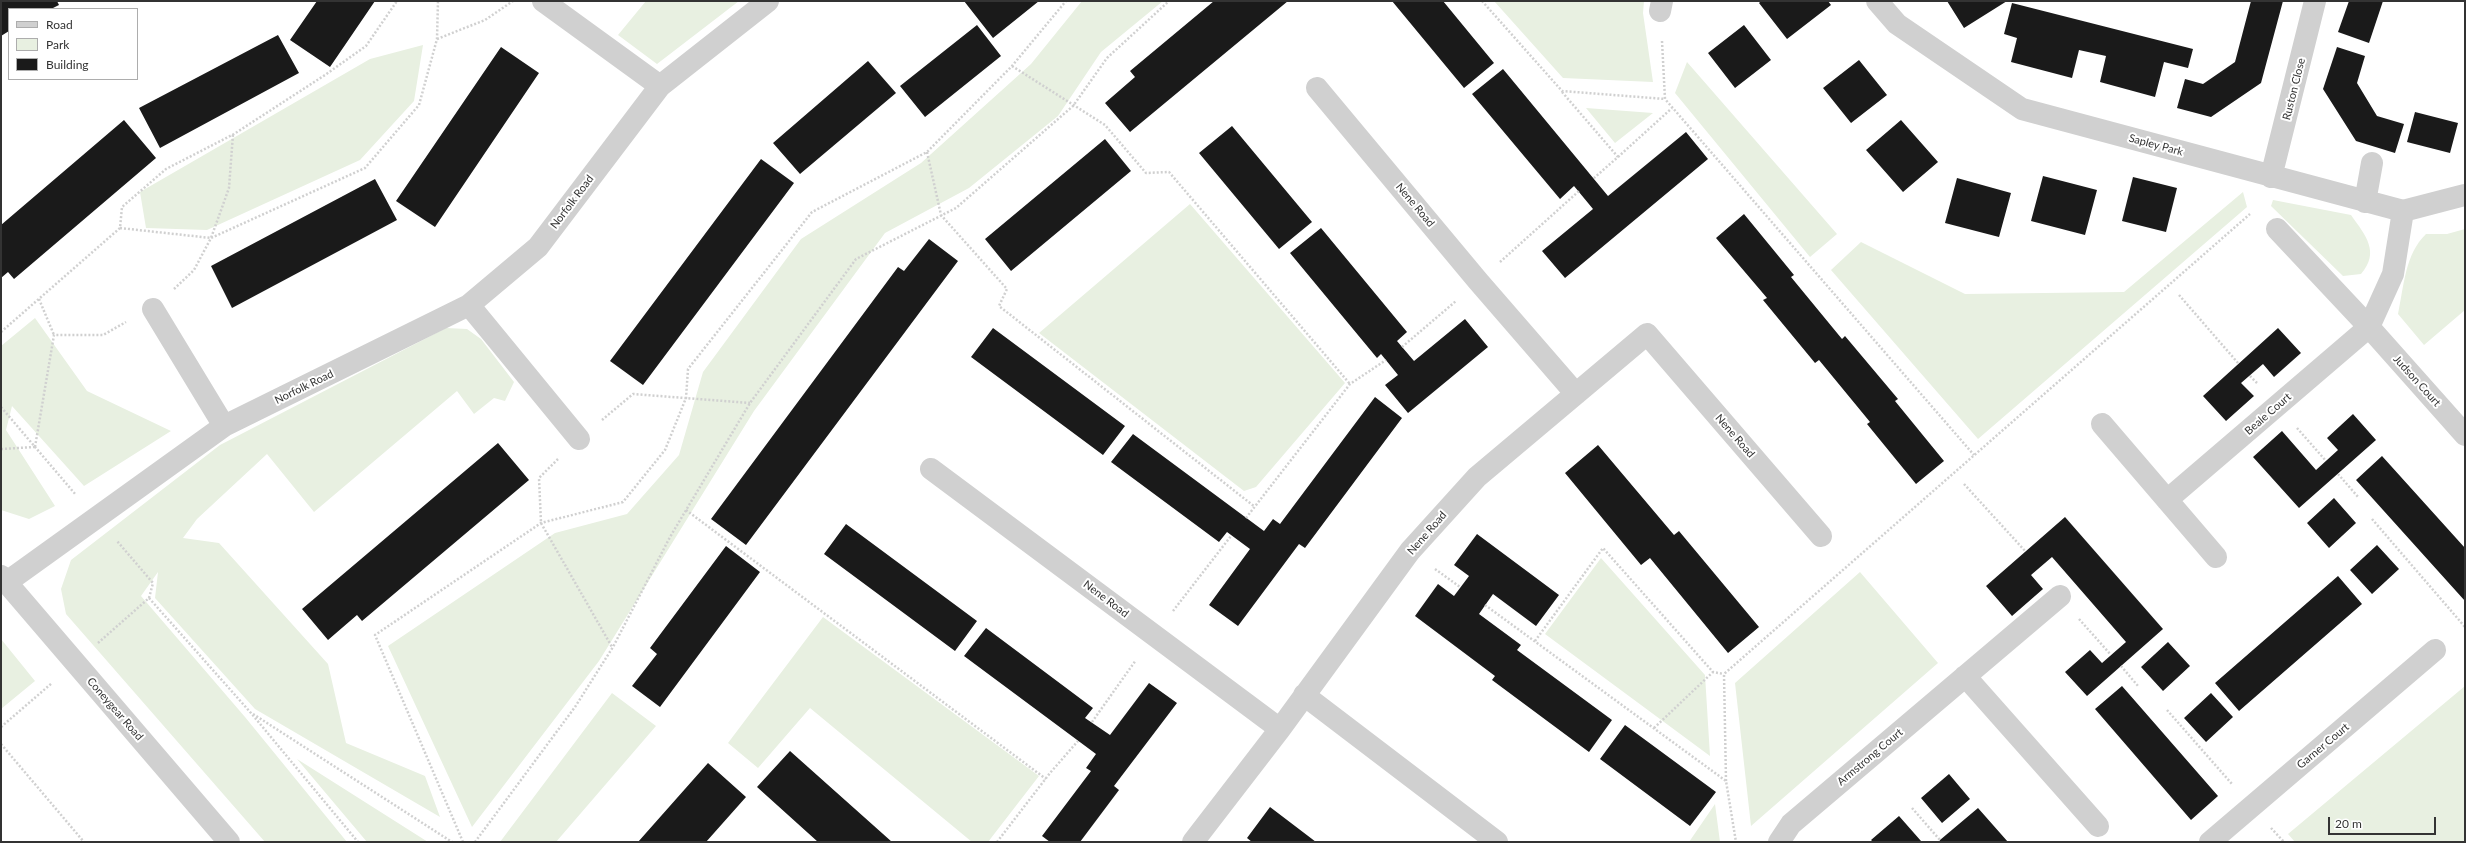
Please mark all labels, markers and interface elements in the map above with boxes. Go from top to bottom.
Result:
legend [8,8,138,80]
text: Road [46,17,73,32]
text: Park [46,37,69,52]
text: Building [46,57,89,72]
street label: Ruston Close [2280,57,2308,121]
street label: Sapley Park [2127,131,2185,159]
street label: Norfolk Road [548,173,596,231]
street label: Nene Road [1393,180,1437,230]
street label: Judson Court [2391,353,2443,409]
street label: Norfolk Road [272,367,336,407]
street label: Beale Court [2242,390,2294,438]
street label: Nene Road [1713,412,1757,460]
street label: Nene Road [1405,509,1449,557]
street label: Nene Road [1081,578,1131,620]
street label: Coneygear Road [84,675,146,743]
street label: Garner Court [2294,720,2352,772]
street label: Armstrong Court [1835,726,1905,788]
scale bar [2330,809,2438,835]
text: 20 m [2335,816,2362,831]

